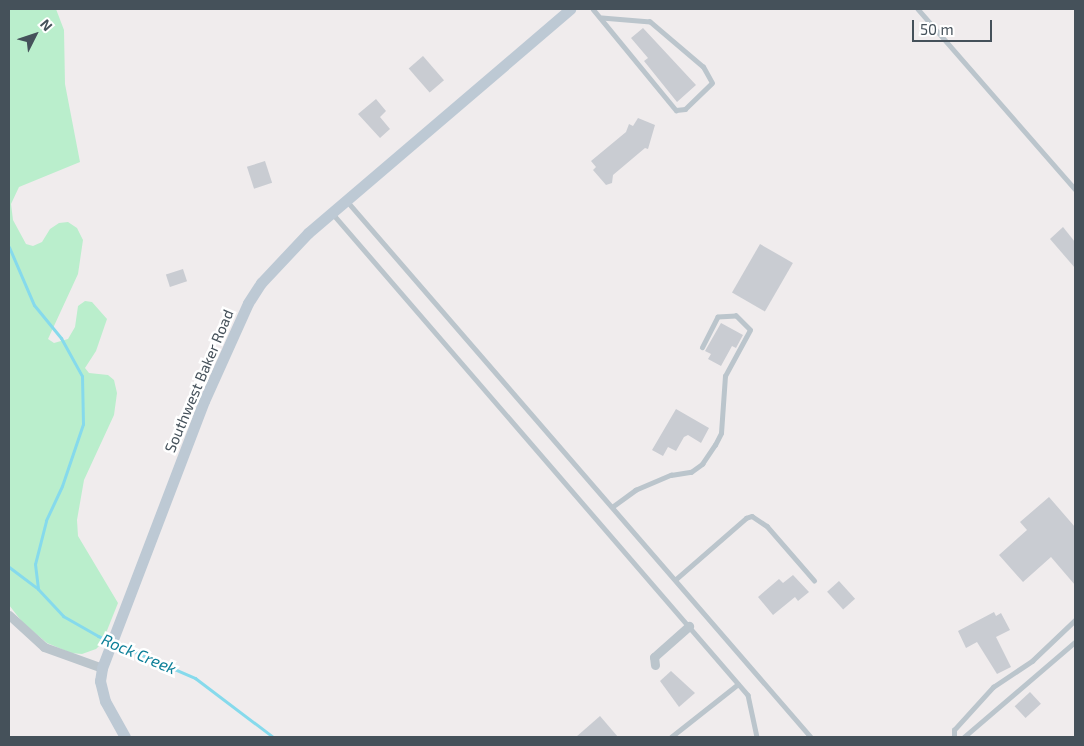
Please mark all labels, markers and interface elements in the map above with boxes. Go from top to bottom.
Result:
north arrow [10,10,60,60]
scale bar [914,10,994,42]
text: N [37,15,56,34]
text: 50 m [920,20,954,38]
street label: Southwest Baker Road [161,307,237,455]
water label: Rock Creek [99,630,179,678]

